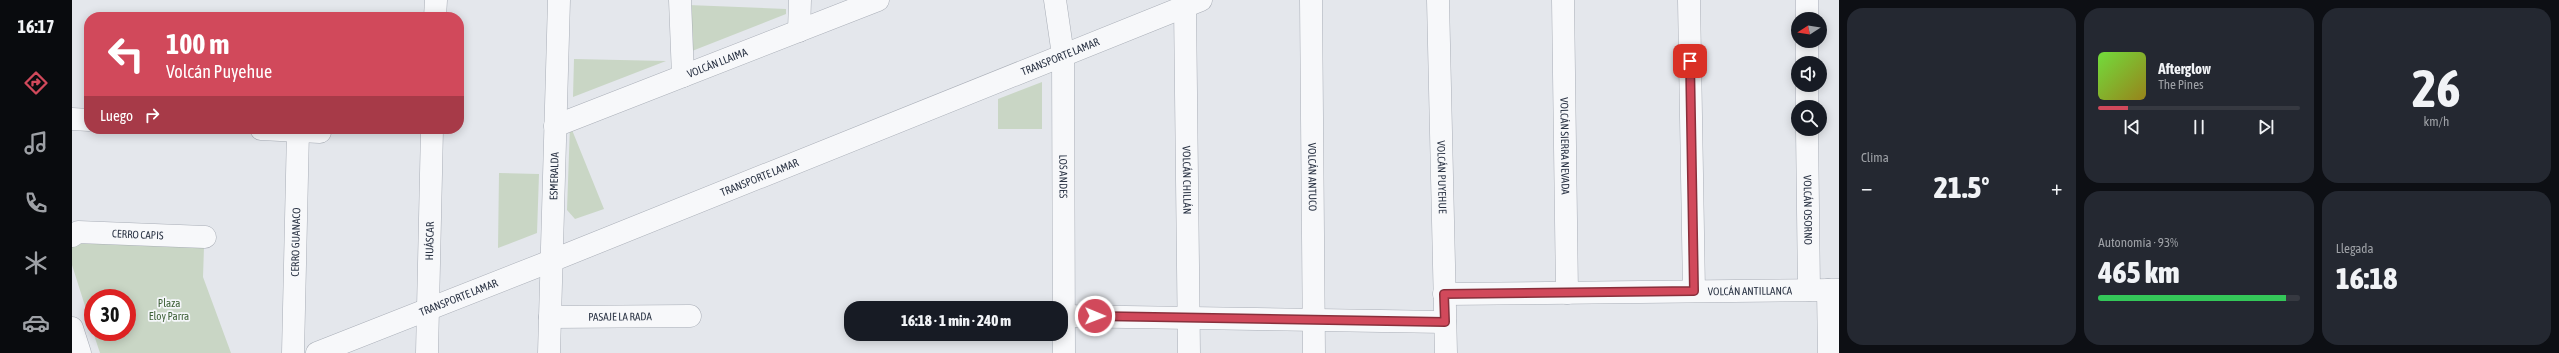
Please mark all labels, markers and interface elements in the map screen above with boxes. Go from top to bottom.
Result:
north arrow [1791,12,1827,48]
map controls [1791,12,1827,136]
text: 16:17 [17,16,55,37]
icon: left [100,28,152,80]
text: 100 m [166,28,229,60]
street label: TRANSPORTE LAMAR [1019,35,1101,78]
pin [1673,44,1707,78]
street label: VOLCÁN LLAIMA [685,45,749,80]
icon: arrive [1679,50,1701,72]
button: sound [1791,56,1827,92]
text: 26 [2412,58,2461,118]
text: Afterglow [2158,60,2211,77]
text: Volcán Puyehue [166,61,272,82]
icon: directions [22,69,50,97]
text: The Pines [2158,77,2204,92]
street label: VOLCÁN SIERRA NEVADA [1558,97,1572,195]
button: search [1791,100,1827,136]
icon: right [141,104,163,126]
text: Luego [100,107,133,124]
text: km/h [2423,114,2449,129]
icon: previous [2121,116,2143,138]
icon: pause [2188,116,2210,138]
icon: next [2255,116,2277,138]
icon: music [22,129,50,157]
street label: VOLCÁN PUYEHUE [1435,140,1449,214]
street label: VOLCÁN ANTUCO [1306,143,1319,211]
street label: VOLCÁN CHILLÁN [1181,146,1193,214]
text: Clima [1861,150,1889,165]
street label: ESMERALDA [547,151,561,200]
street label: LOS ANDES [1057,154,1069,199]
street label: TRANSPORTE LAMAR [719,156,801,198]
text: 21.5° [1934,170,1990,204]
text: − [1861,174,1872,200]
text: + [2051,174,2062,200]
street label: VOLCÁN OSORNO [1802,175,1814,245]
icon: phone [22,189,50,217]
street label: CERRO GUANACO [289,207,302,277]
street label: HUÁSCAR [423,221,436,261]
street label: CERRO CAPIS [112,227,164,241]
text: Autonomía · 93% [2098,235,2178,250]
text: Llegada [2336,241,2374,256]
icon: climate [22,249,50,277]
text: 465 km [2098,255,2180,289]
text: 16:18 [2336,261,2397,295]
street label: TRANSPORTE LAMAR [418,276,500,318]
street label: VOLCÁN ANTILLANCA [1708,284,1793,297]
speed limit sign: 30 [84,289,136,341]
position arrow [1074,295,1116,337]
park label: Plaza Eloy Parra [149,297,189,322]
icon: car [22,309,50,337]
street label: PASAJE LA RADA [588,310,653,323]
text: 16:18 · 1 min · 240 m [901,312,1011,329]

